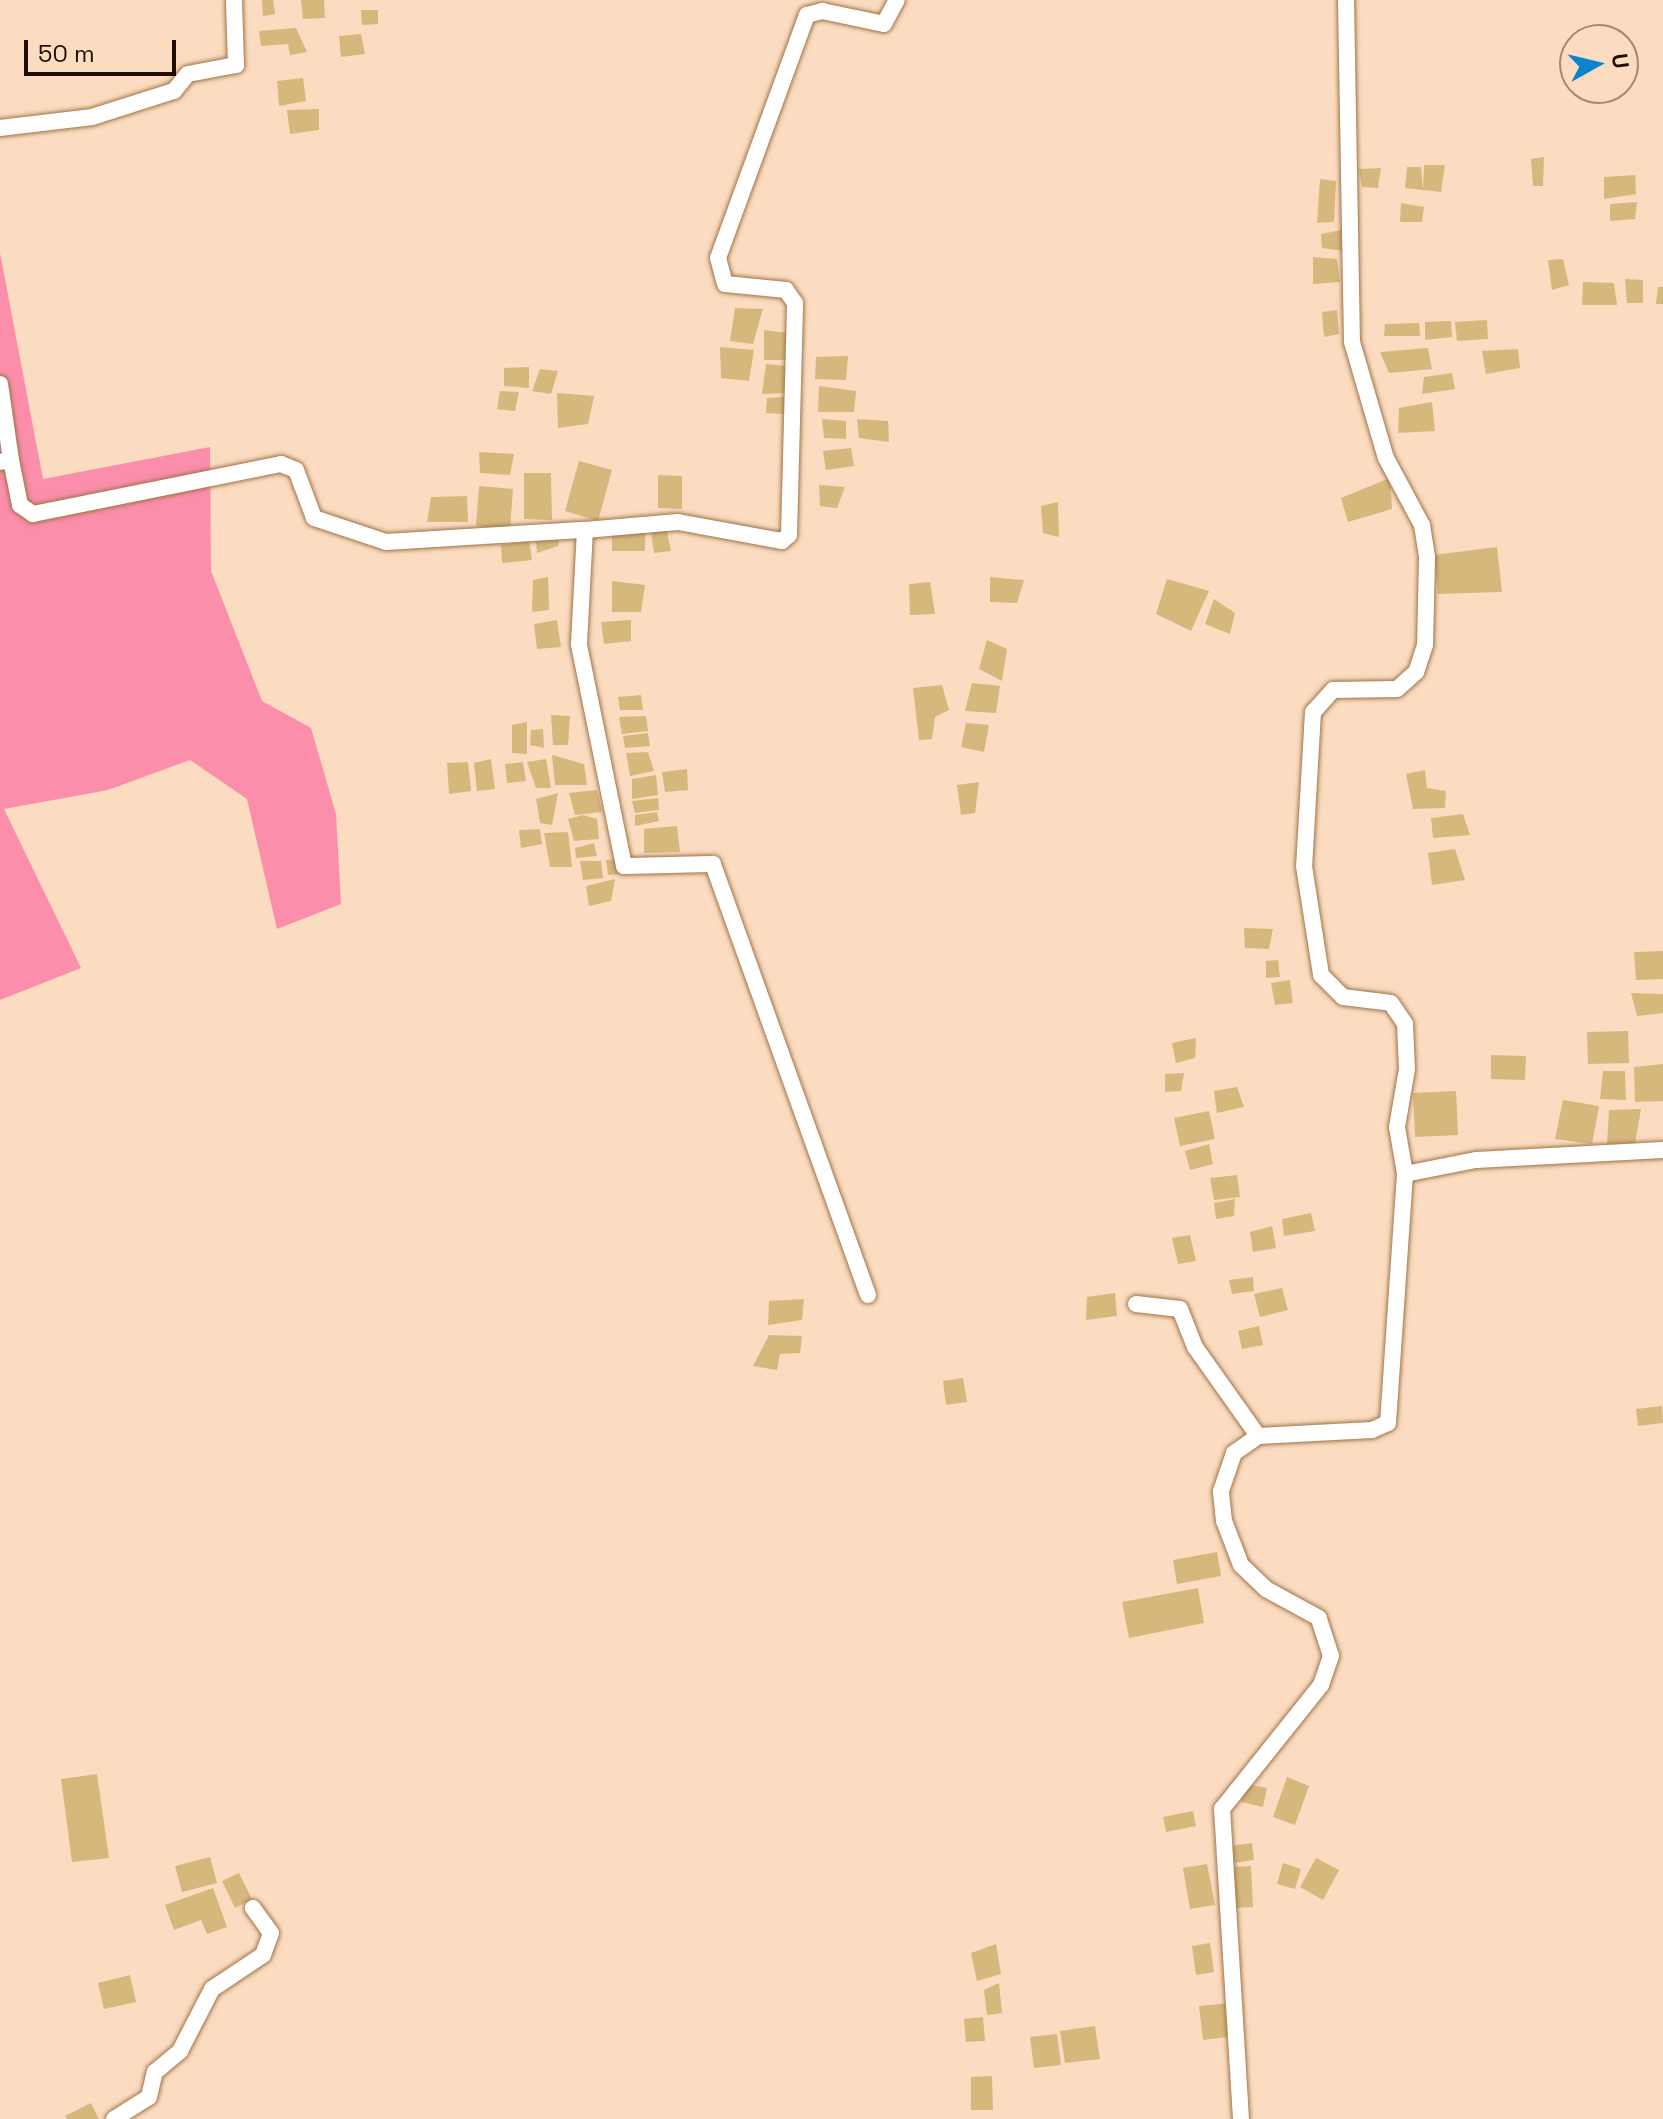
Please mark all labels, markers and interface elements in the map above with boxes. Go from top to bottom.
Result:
scale bar [28,24,180,74]
north arrow [1559,24,1639,104]
text: 50 m [38,38,95,69]
text: U [1606,52,1636,70]

